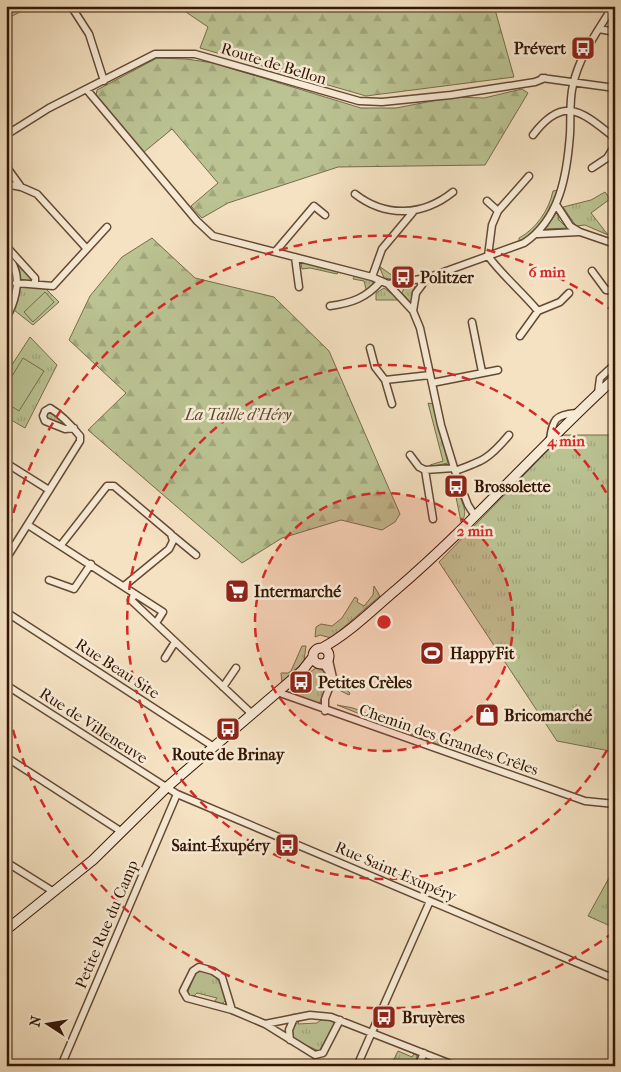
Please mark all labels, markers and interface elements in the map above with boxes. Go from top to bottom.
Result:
bus stop icon: Prévert [570,35,596,61]
street label: Route de Bellon [219,38,330,89]
place label: Prévert [514,39,566,58]
text: 6 min [529,263,566,281]
bus stop icon: Politzer [390,264,416,290]
place label: Politzer [420,268,475,287]
park label: La Taille d'Héry [184,405,292,424]
text: 4 min [546,432,585,450]
bus stop icon: Brossolette [443,473,469,499]
place label: Brossolette [474,477,551,496]
text: 2 min [457,522,494,540]
supermarket icon: Intermarché [224,578,250,604]
place label: Intermarché [254,582,341,601]
centre of rings [375,613,393,631]
street label: Rue Beau Site [72,634,163,703]
sports icon: HappyFit [419,640,445,666]
place label: HappyFit [450,644,515,664]
bus stop icon: Petites Crèles [288,669,314,695]
place label: Petites Crèles [318,673,412,692]
street label: Rue de Villeneuve [36,683,151,767]
street label: Chemin des Grandes Crêles [357,700,541,779]
shop icon: Bricomarché [474,702,500,728]
place label: Bricomarché [504,706,592,725]
bus stop icon: Route de Brinay [215,716,241,742]
place label: Route de Brinay [172,745,286,765]
bus stop icon: Saint-Éxupéry [274,832,300,858]
place label: Saint-Éxupéry [172,835,271,856]
street label: Rue Saint-Exupéry [332,837,460,906]
street label: Petite Rue du Camp [71,857,142,991]
north arrow [22,1000,72,1050]
bus stop icon: Bruyères [371,1004,397,1030]
place label: Bruyères [402,1008,465,1028]
text: N [26,1014,45,1028]

